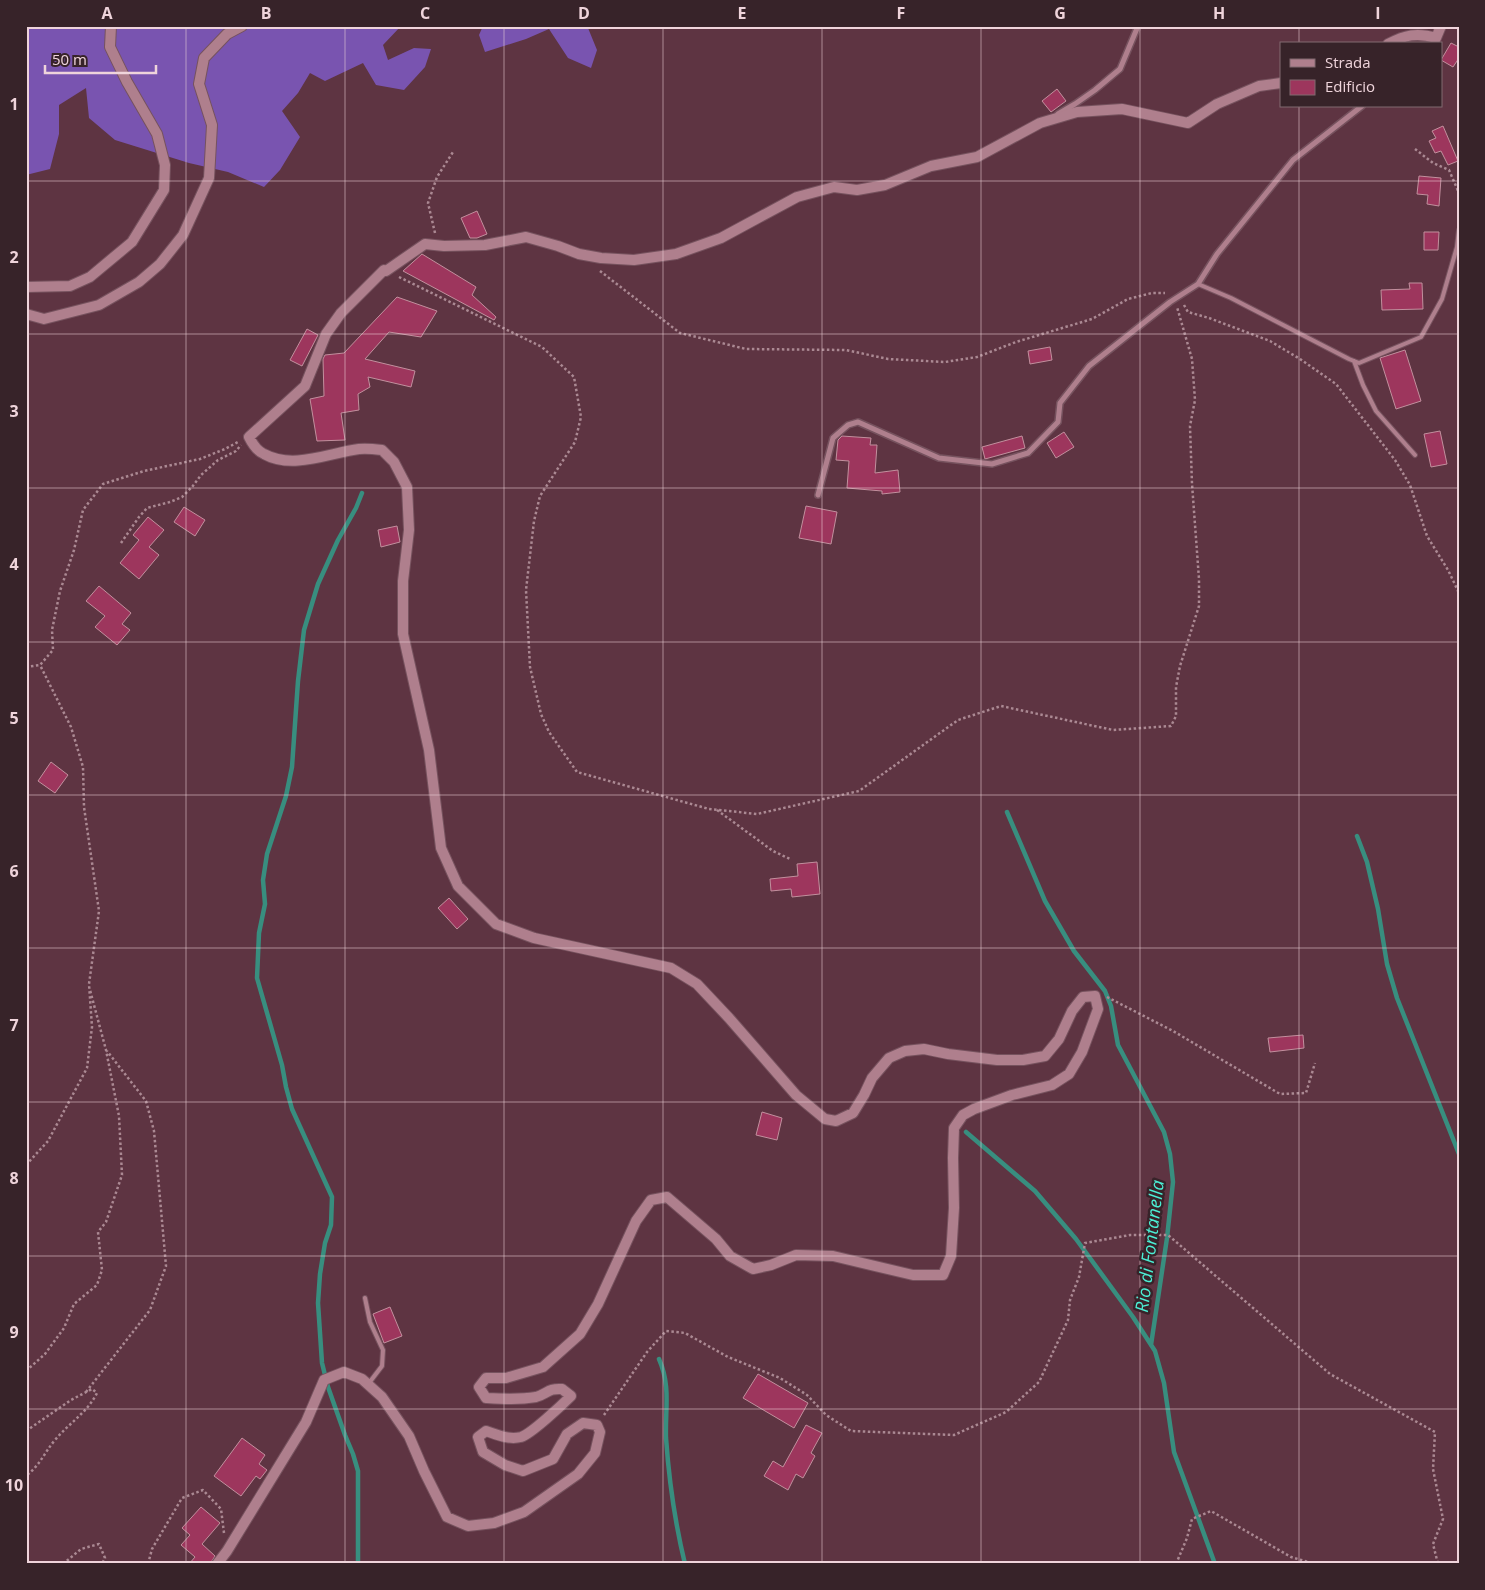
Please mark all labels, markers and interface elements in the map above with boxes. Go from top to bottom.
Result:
text: A [101,2,113,24]
text: B [261,2,271,24]
text: C [420,2,430,24]
text: D [578,2,590,24]
text: E [738,2,747,24]
text: F [897,2,905,24]
text: G [1054,2,1066,24]
text: H [1213,2,1225,24]
text: I [1375,2,1381,24]
scale bar [45,42,156,74]
legend [1280,42,1442,108]
text: 50 m [52,49,87,69]
text: Strada [1325,52,1371,72]
text: Edificio [1325,76,1375,96]
text: 1 [9,93,19,115]
text: 2 [9,246,19,268]
text: 3 [9,400,19,422]
text: 4 [9,553,19,575]
text: 5 [9,707,19,729]
text: 6 [9,860,19,882]
text: 7 [9,1014,19,1036]
text: 8 [9,1167,19,1189]
water label: Rio di Fontanella [1129,1178,1169,1314]
text: 9 [9,1321,19,1343]
text: 10 [5,1474,23,1496]

